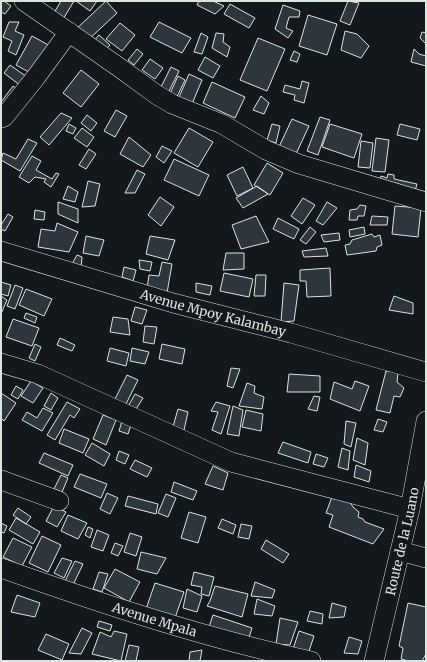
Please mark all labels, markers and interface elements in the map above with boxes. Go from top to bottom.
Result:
street label: Avenue Mpoy Kalambay [137,285,288,340]
street label: Route de la Luano [381,485,422,597]
street label: Avenue Mpala [109,598,199,640]

